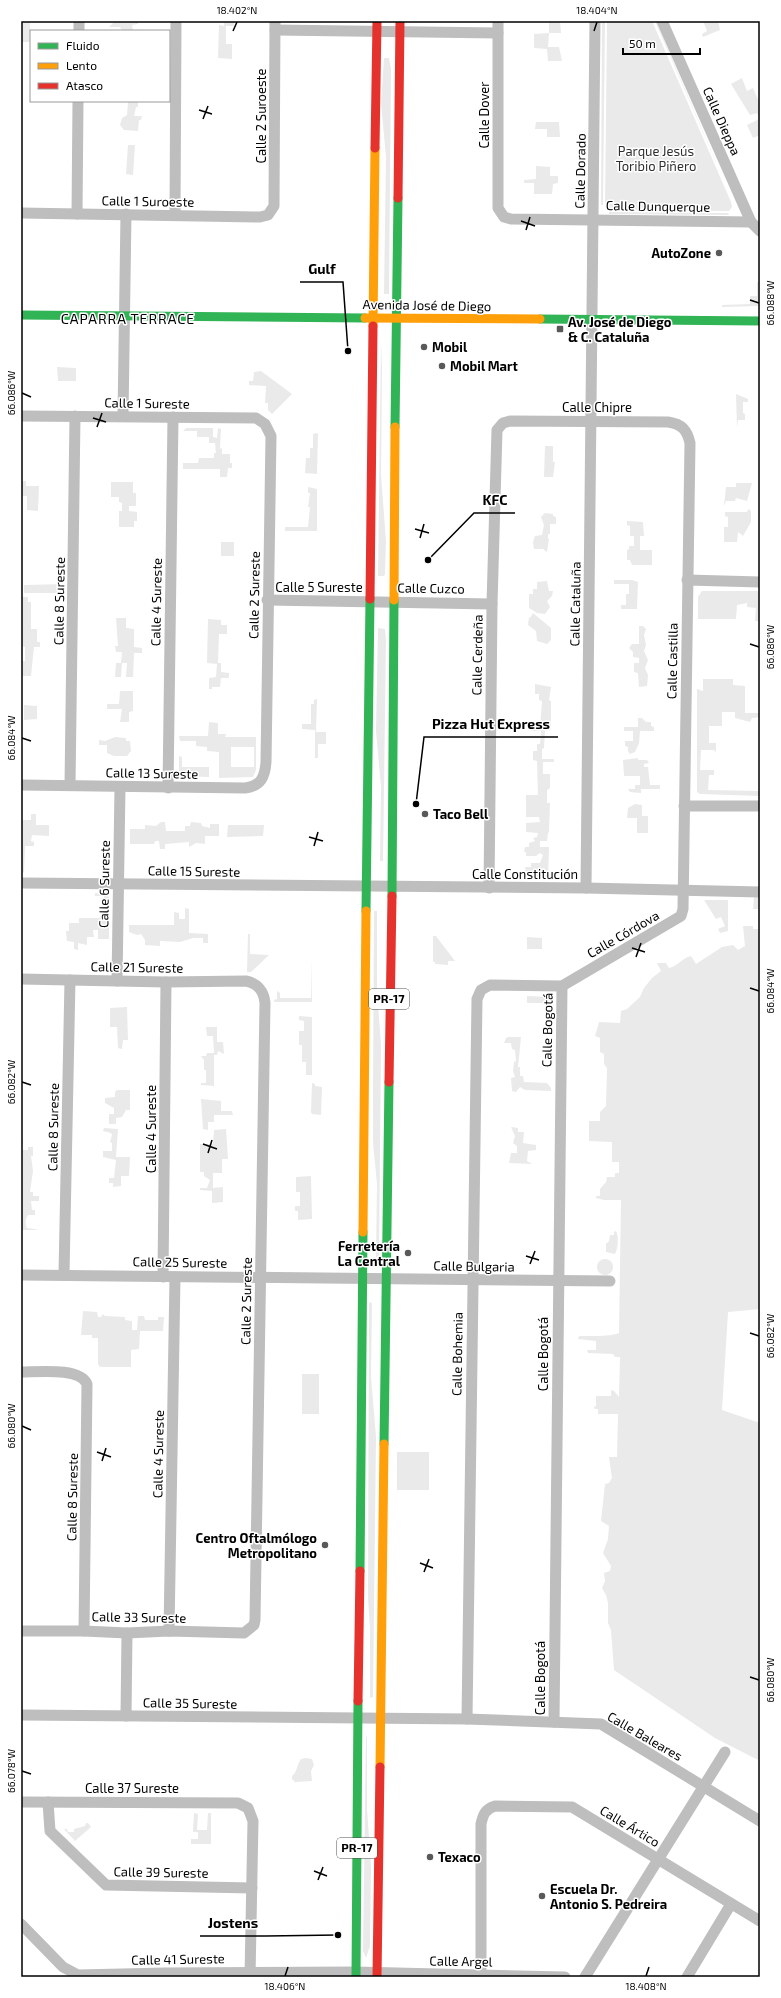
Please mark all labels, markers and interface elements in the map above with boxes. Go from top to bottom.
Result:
text: 18.402°N [217,4,257,16]
text: 18.404°N [576,4,618,16]
legend [30,30,170,102]
scale bar [623,30,700,56]
text: 50 m [629,36,656,50]
text: Fluido [66,38,100,52]
text: Lento [66,58,97,72]
street label: Calle 2 Suroeste [253,68,269,164]
text: Atasco [66,78,103,92]
street label: Calle Dover [476,81,492,149]
street label: Calle Dieppa [700,84,744,158]
street label: Calle Dorado [571,133,589,209]
park label: Parque Jesús Toribio Piñero [616,143,696,174]
street label: Calle 1 Suroeste [101,192,195,210]
street label: Calle Dunquerque [606,197,710,215]
place label: AutoZone [651,245,711,261]
marker: AutoZone [714,248,724,258]
callout: Gulf [300,256,343,282]
text: Gulf [308,260,336,277]
text: 66.088°W [764,280,776,326]
street label: Avenida José de Diego [363,296,491,314]
district label: CAPARRA TERRACE [61,310,195,327]
place label: Av. José de Diego & C. Cataluña [568,314,672,345]
marker: Av. José de Diego & C. Cataluña [555,324,565,334]
place label: Mobil [432,339,468,355]
marker: Mobil [419,342,429,352]
place label: Mobil Mart [450,358,519,374]
marker: Mobil Mart [437,361,447,371]
text: 66.086°W [5,370,17,415]
street label: Calle 1 Sureste [104,394,190,412]
street label: Calle Chipre [562,399,632,415]
callout: KFC [474,487,515,513]
text: KFC [483,491,507,508]
street label: Calle 2 Sureste [245,551,263,639]
street label: Calle 8 Sureste [50,557,68,645]
street label: Calle 4 Sureste [147,558,165,646]
street label: Calle Cataluña [566,561,584,647]
street label: Calle 5 Sureste [275,579,363,595]
street label: Calle Cuzco [397,579,465,597]
street label: Calle Cerdeña [468,614,486,696]
street label: Calle Castilla [663,623,681,699]
text: 66.086°W [764,624,776,669]
callout: Pizza Hut Express [424,711,558,737]
text: 66.084°W [5,715,17,761]
text: Pizza Hut Express [432,715,550,732]
street label: Calle 13 Sureste [106,764,199,782]
place label: Taco Bell [433,806,489,822]
marker: Taco Bell [420,809,430,819]
street label: Calle 6 Sureste [95,840,113,928]
street label: Calle 15 Sureste [148,862,240,880]
street label: Calle Constitución [472,866,578,882]
street label: Calle Córdova [584,907,662,961]
street label: Calle 21 Sureste [90,958,184,976]
text: 66.084°W [764,968,776,1014]
road number: PR-17 [369,989,409,1009]
street label: Calle Bogotá [538,993,556,1067]
text: 66.082°W [5,1059,17,1104]
street label: Calle 8 Sureste [44,1083,62,1171]
street label: Calle 4 Sureste [143,1085,159,1173]
place label: Ferretería La Central [338,1238,401,1269]
marker: Ferretería La Central [403,1248,413,1258]
street label: Calle 25 Sureste [133,1253,227,1271]
street label: Calle 2 Sureste [237,1257,255,1345]
street label: Calle Bulgaria [433,1257,515,1275]
street label: Calle Bohemia [448,1312,466,1396]
text: 66.082°W [764,1313,776,1358]
street label: Calle Bogotá [535,1317,551,1391]
text: 66.080°W [5,1403,17,1448]
street label: Calle 4 Sureste [149,1410,167,1498]
street label: Calle 8 Sureste [63,1453,81,1541]
place label: Centro Oftalmólogo Metropolitano [196,1530,317,1561]
marker: Centro Oftalmólogo Metropolitano [320,1540,330,1550]
street label: Calle 33 Sureste [91,1608,187,1626]
street label: Calle Bogotá [532,1641,548,1715]
text: 66.080°W [764,1657,776,1702]
street label: Calle 35 Sureste [143,1694,237,1712]
street label: Calle Baleares [605,1708,685,1764]
text: 66.078°W [5,1748,17,1793]
street label: Calle 37 Sureste [85,1780,179,1796]
street label: Calle Ártico [597,1801,663,1850]
road number: PR-17 [337,1838,377,1858]
place label: Texaco [438,1849,481,1865]
marker: Texaco [425,1852,435,1862]
street label: Calle 39 Sureste [113,1863,209,1881]
place label: Escuela Dr. Antonio S. Pedreira [550,1881,667,1912]
marker: Escuela Dr. Antonio S. Pedreira [537,1891,547,1901]
callout: Jostens [200,1910,266,1936]
text: Jostens [208,1914,258,1931]
street label: Calle 41 Sureste [131,1950,225,1968]
street label: Calle Argel [429,1952,493,1970]
text: 18.406°N [265,1980,305,1992]
text: 18.408°N [625,1980,667,1992]

